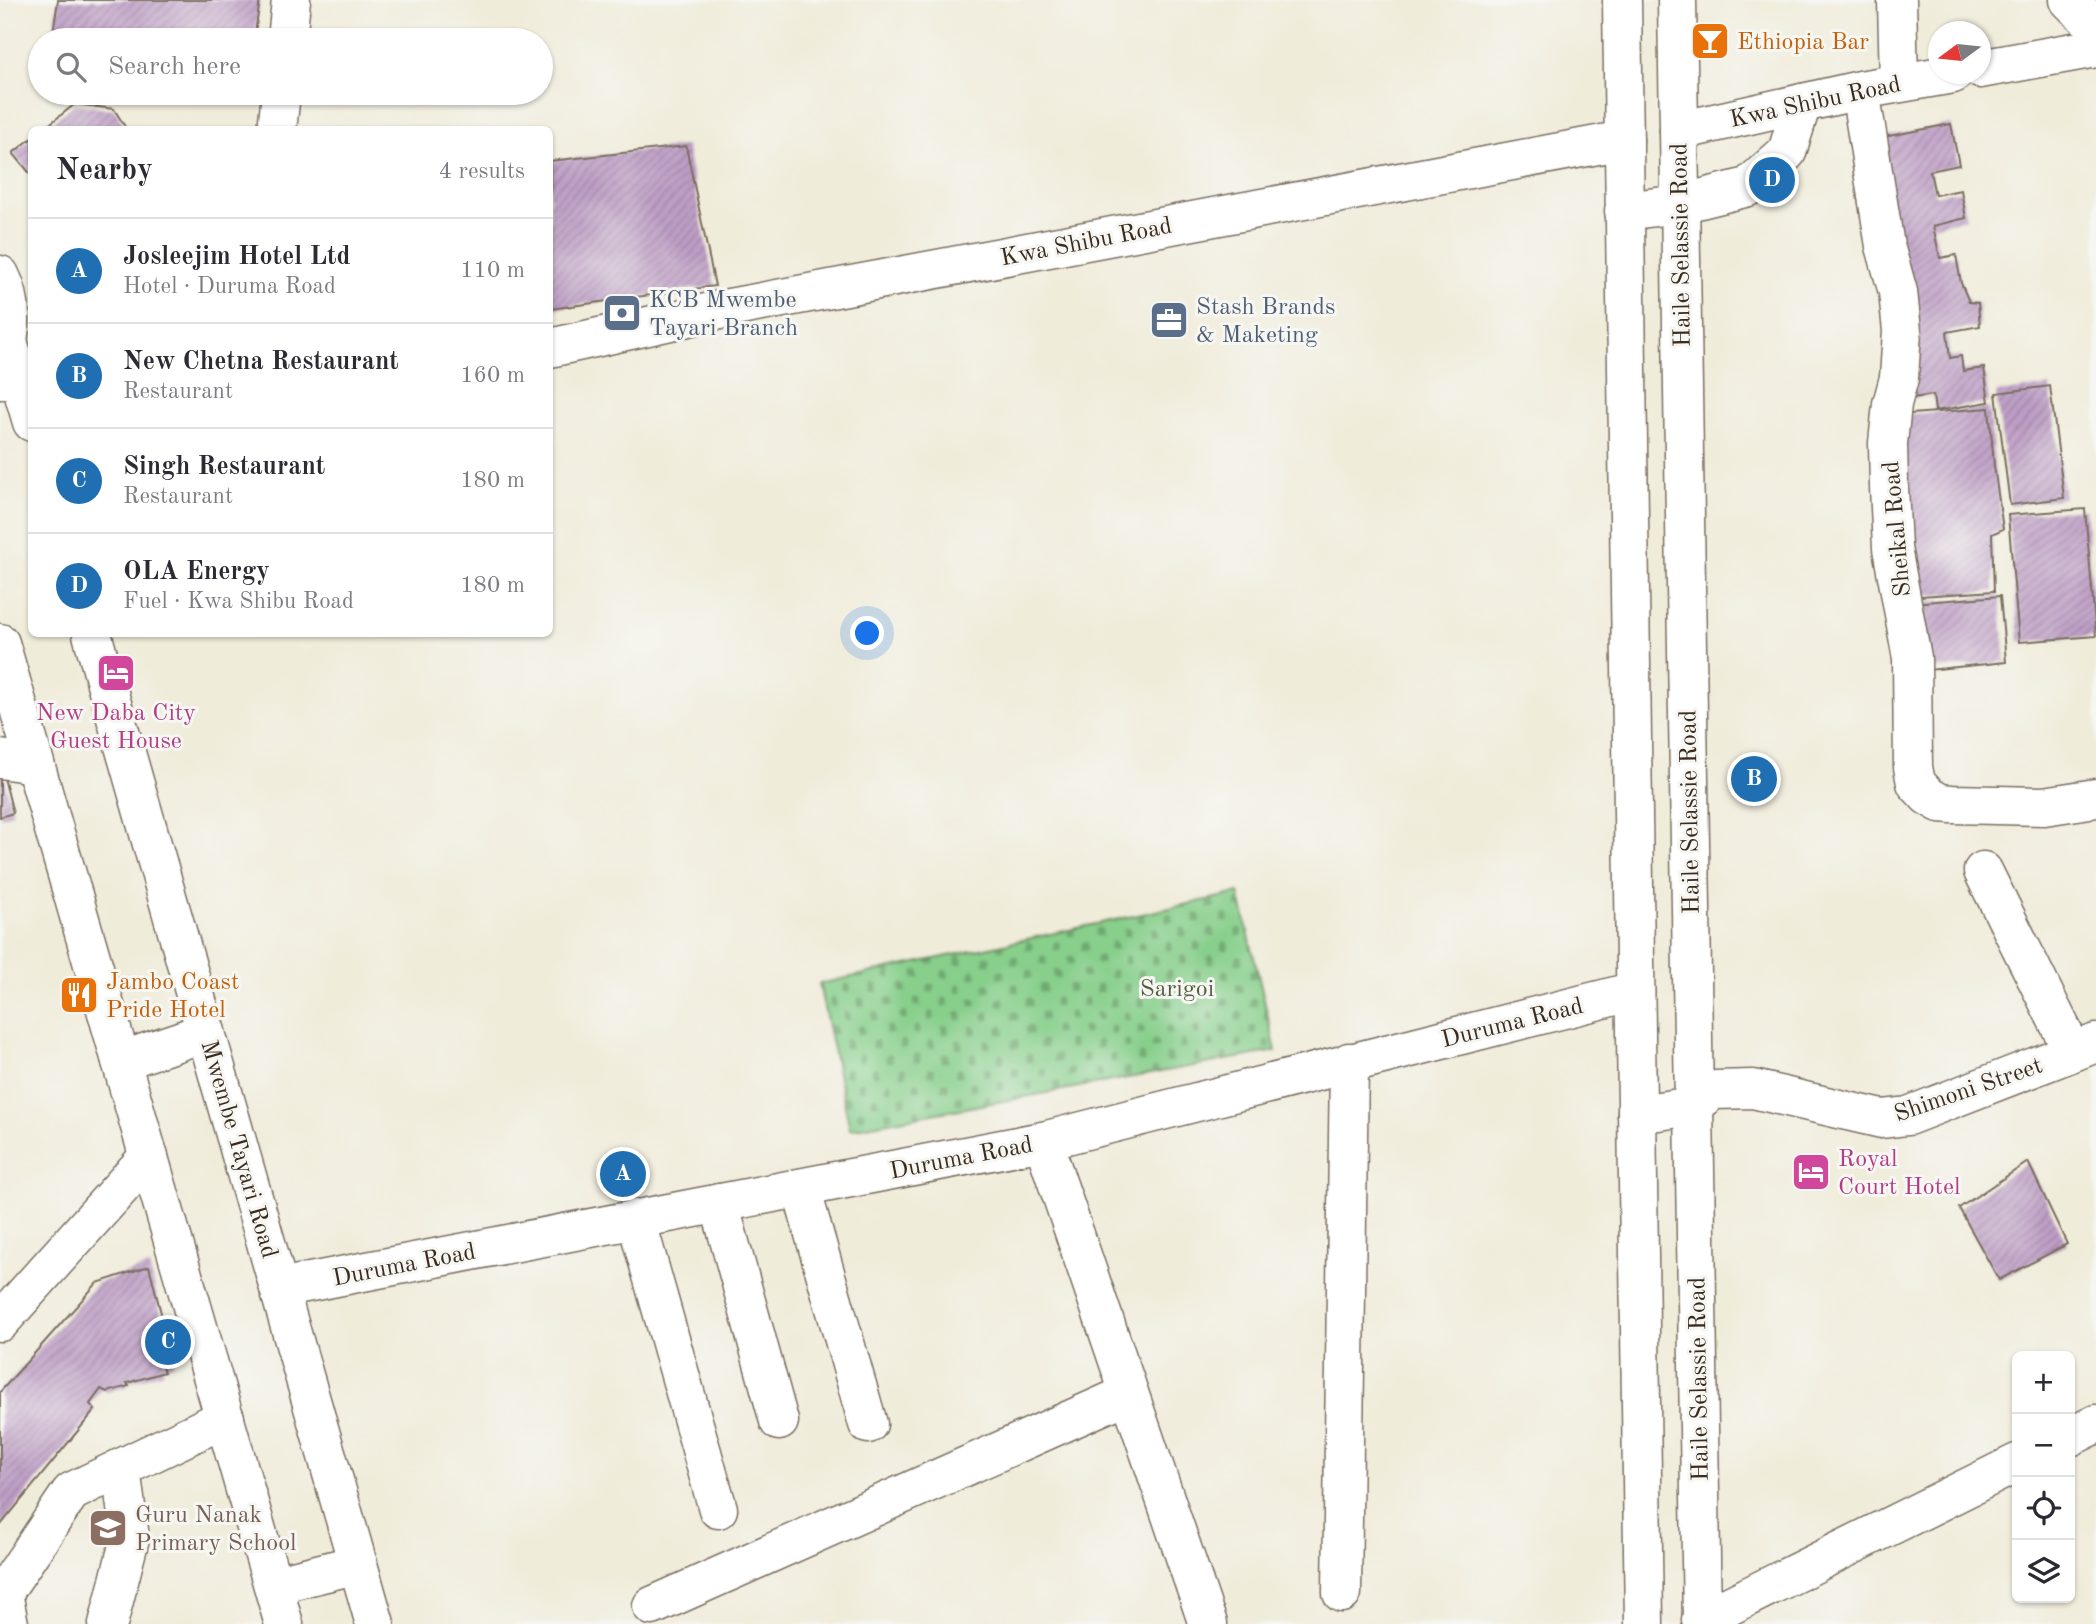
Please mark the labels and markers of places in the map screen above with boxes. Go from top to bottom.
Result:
bar icon: Ethiopia Bar [1689,20,1731,62]
place label: Ethiopia Bar [1737,31,1869,55]
pin: D [1749,154,1795,206]
place label: KCB Mwembe Tayari Branch [649,289,798,341]
bank icon: KCB Mwembe Tayari Branch [601,292,643,334]
place label: Stash Brands & Maketing [1196,296,1336,348]
office icon: Stash Brands & Maketing [1148,299,1190,341]
hotel icon: New Daba City Guest House [95,652,137,694]
place label: New Daba City Guest House [36,702,196,754]
pin: B [1731,753,1777,805]
place label: Jambo Coast Pride Hotel [106,971,239,1023]
restaurant icon: Jambo Coast Pride Hotel [58,974,100,1016]
pin: A [600,1148,646,1200]
place label: Royal Court Hotel [1838,1148,1961,1200]
hotel icon: Royal Court Hotel [1790,1151,1832,1193]
pin: C [145,1316,191,1368]
place label: Guru Nanak Primary School [135,1504,297,1556]
school or university icon: Guru Nanak Primary School [87,1507,129,1549]

